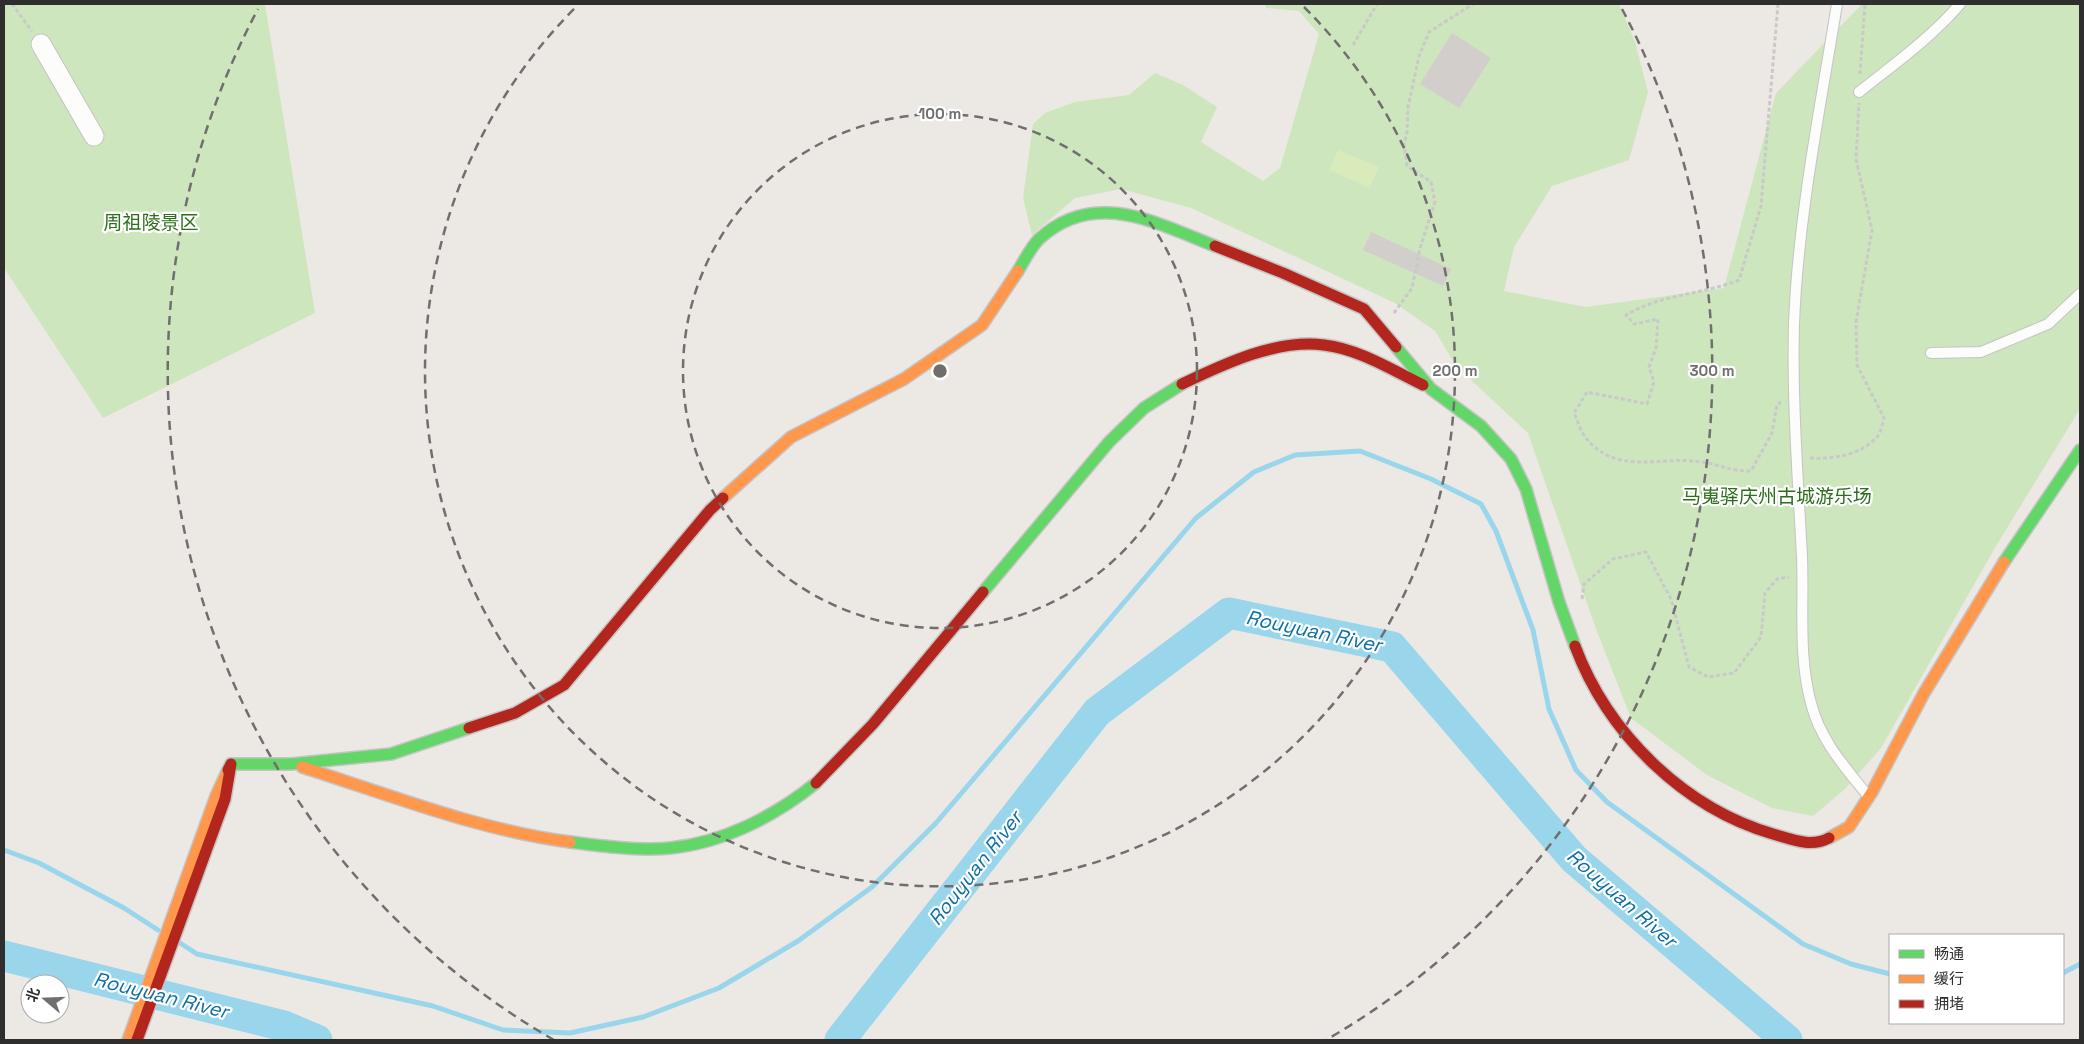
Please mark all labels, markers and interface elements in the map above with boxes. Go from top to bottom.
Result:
text: 100 m [919,104,961,123]
park label: 周祖陵景区 [103,210,199,235]
text: 200 m [1433,361,1477,380]
text: 300 m [1689,361,1735,380]
centre of rings [931,362,949,380]
park label: 马嵬驿庆州古城游乐场 [1682,484,1872,509]
water label: Rouyuan River [1244,604,1387,659]
water label: Rouyuan River [922,804,1029,930]
water label: Rouyuan River [1561,843,1684,955]
legend [1889,934,2064,1024]
text: 畅通 [1934,944,1964,963]
water label: Rouyuan River [91,966,233,1025]
text: 缓行 [1934,969,1964,988]
north arrow [20,974,70,1024]
text: 北 [22,985,43,1004]
text: 拥堵 [1934,994,1964,1013]

